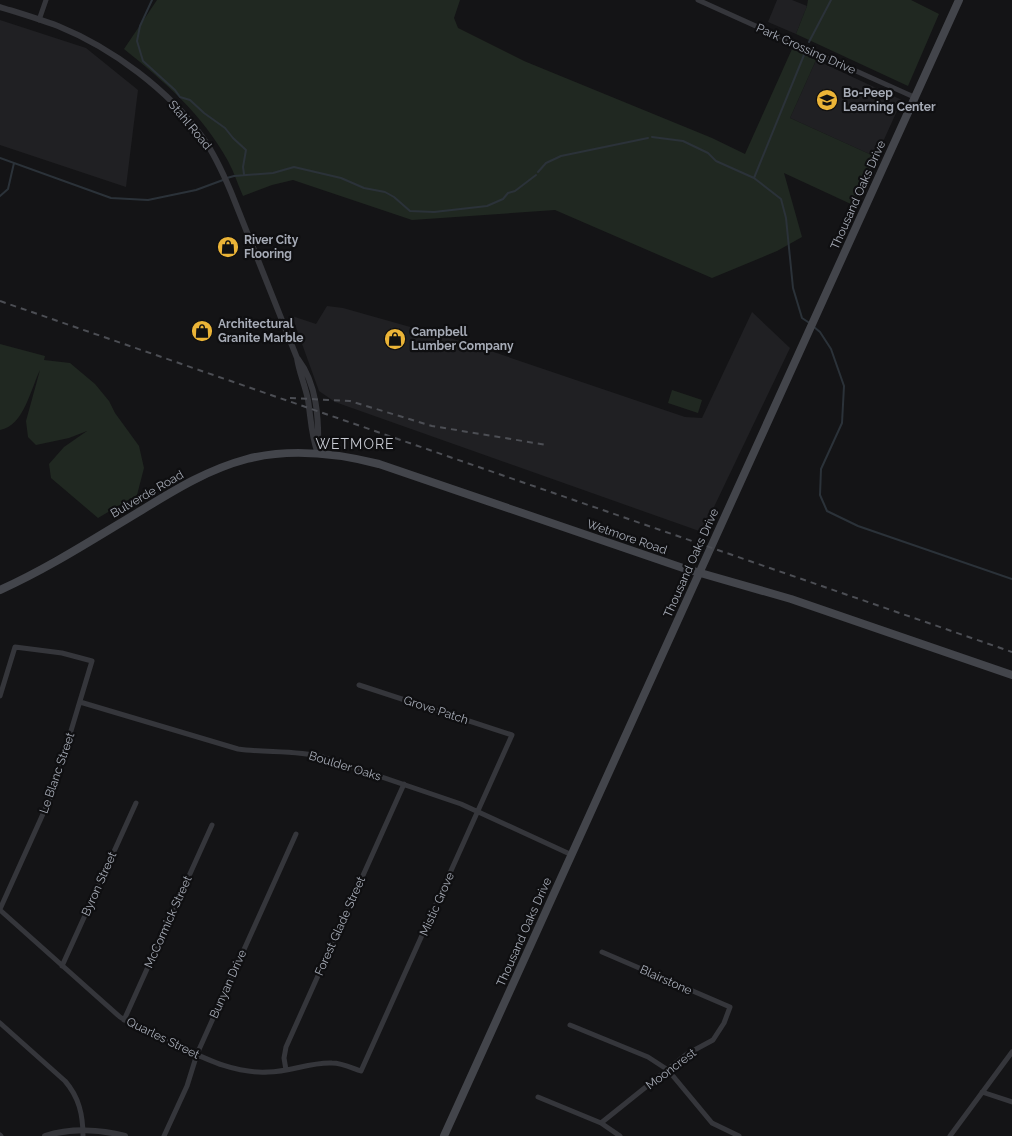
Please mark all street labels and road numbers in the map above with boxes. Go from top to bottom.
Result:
street label: Park Crossing Drive [754,21,858,77]
street label: Stahl Road [166,98,214,152]
street label: Thousand Oaks Drive [828,138,888,252]
street label: Bulverde Road [108,467,186,521]
street label: Thousand Oaks Drive [661,506,721,620]
street label: Wetmore Road [585,517,669,557]
street label: Grove Patch [402,693,470,727]
street label: Le Blanc Street [37,731,77,815]
street label: Boulder Oaks [307,748,383,784]
street label: Byron Street [79,850,119,918]
street label: Mistic Grove [417,870,457,938]
street label: McCormick Street [141,874,195,970]
street label: Forest Glade Street [312,874,368,978]
street label: Thousand Oaks Drive [494,875,554,989]
street label: Bunyan Drive [207,948,249,1020]
street label: Blairstone [638,962,694,998]
street label: Quarles Street [124,1014,202,1062]
street label: Mooncrest [643,1046,699,1092]

